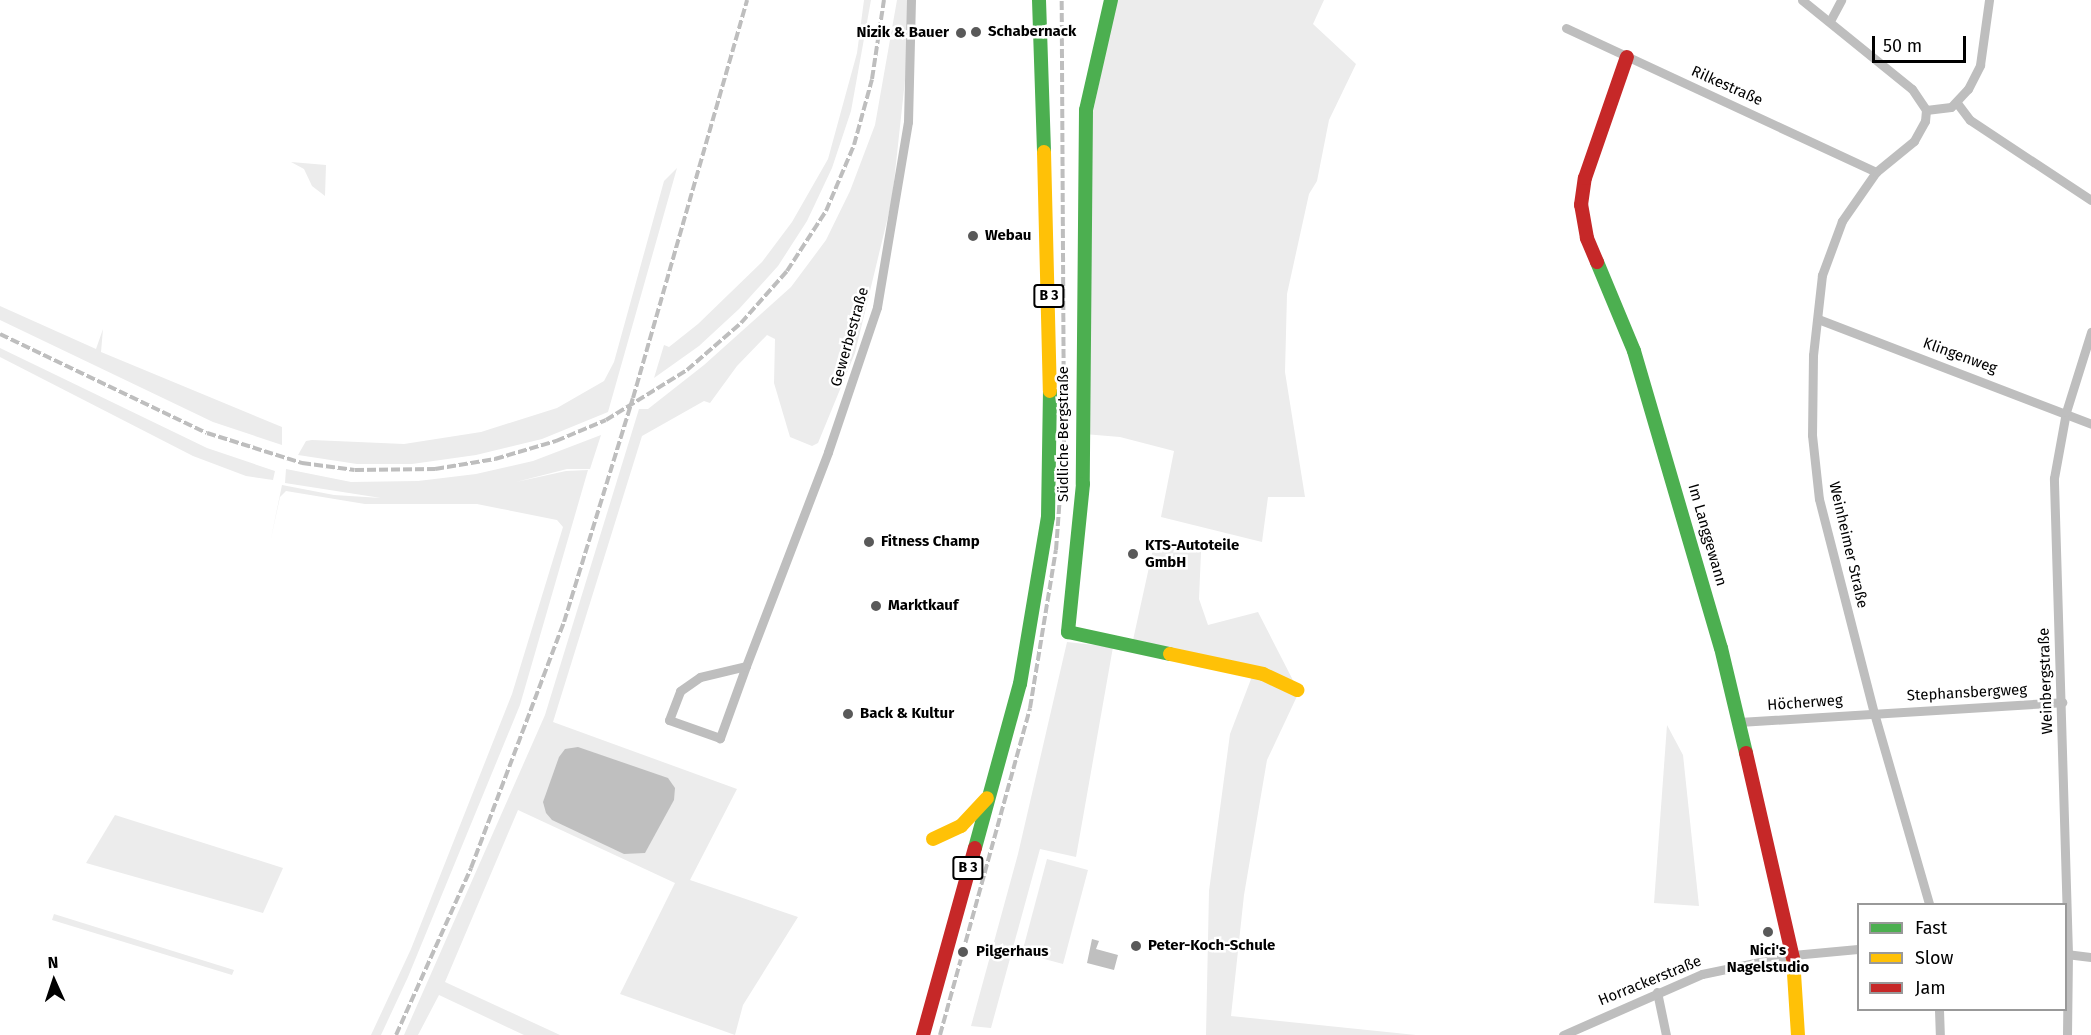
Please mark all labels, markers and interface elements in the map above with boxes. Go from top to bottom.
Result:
place label: Schabernack [988,23,1076,41]
place label: Nizik & Bauer [857,24,949,42]
scale bar [1875,24,1970,62]
marker: Schabernack [969,25,983,39]
marker: Nizik & Bauer [954,26,968,40]
text: 50 m [1883,35,1922,57]
street label: Rilkestraße [1688,62,1766,110]
place label: Webau [985,227,1031,245]
marker: Webau [966,229,980,243]
street label: Gewerbestraße [827,285,873,389]
road number: B 3 [1032,285,1066,307]
street label: Klingenweg [1921,334,1999,378]
street label: Südliche Bergstraße [1055,366,1073,502]
street label: Weinheimer Straße [1825,480,1871,610]
street label: Im Langgewann [1684,482,1730,588]
place label: Fitness Champ [881,533,980,551]
marker: Fitness Champ [862,535,876,549]
place label: KTS-Autoteile GmbH [1145,536,1239,571]
marker: KTS-Autoteile GmbH [1126,547,1140,561]
place label: Marktkauf [888,597,958,615]
marker: Marktkauf [869,599,883,613]
street label: Weinbergstraße [2035,627,2057,735]
street label: Stephansbergweg [1906,681,2028,705]
street label: Höcherweg [1767,691,1843,715]
place label: Back & Kultur [860,705,954,723]
marker: Back & Kultur [841,707,855,721]
road number: B 3 [952,857,984,879]
legend [1857,903,2067,1011]
text: Fast [1915,917,1947,939]
marker: Nici's Nagelstudio [1761,925,1775,939]
place label: Peter-Koch-Schule [1148,937,1275,955]
marker: Peter-Koch-Schule [1129,939,1143,953]
place label: Nici's Nagelstudio [1727,941,1809,976]
marker: Pilgerhaus [954,943,972,961]
place label: Pilgerhaus [976,943,1049,961]
text: Slow [1915,947,1953,969]
north arrow [24,951,84,1011]
street label: Horrackerstraße [1596,952,1704,1010]
text: N [47,953,59,972]
text: Jam [1915,977,1946,999]

